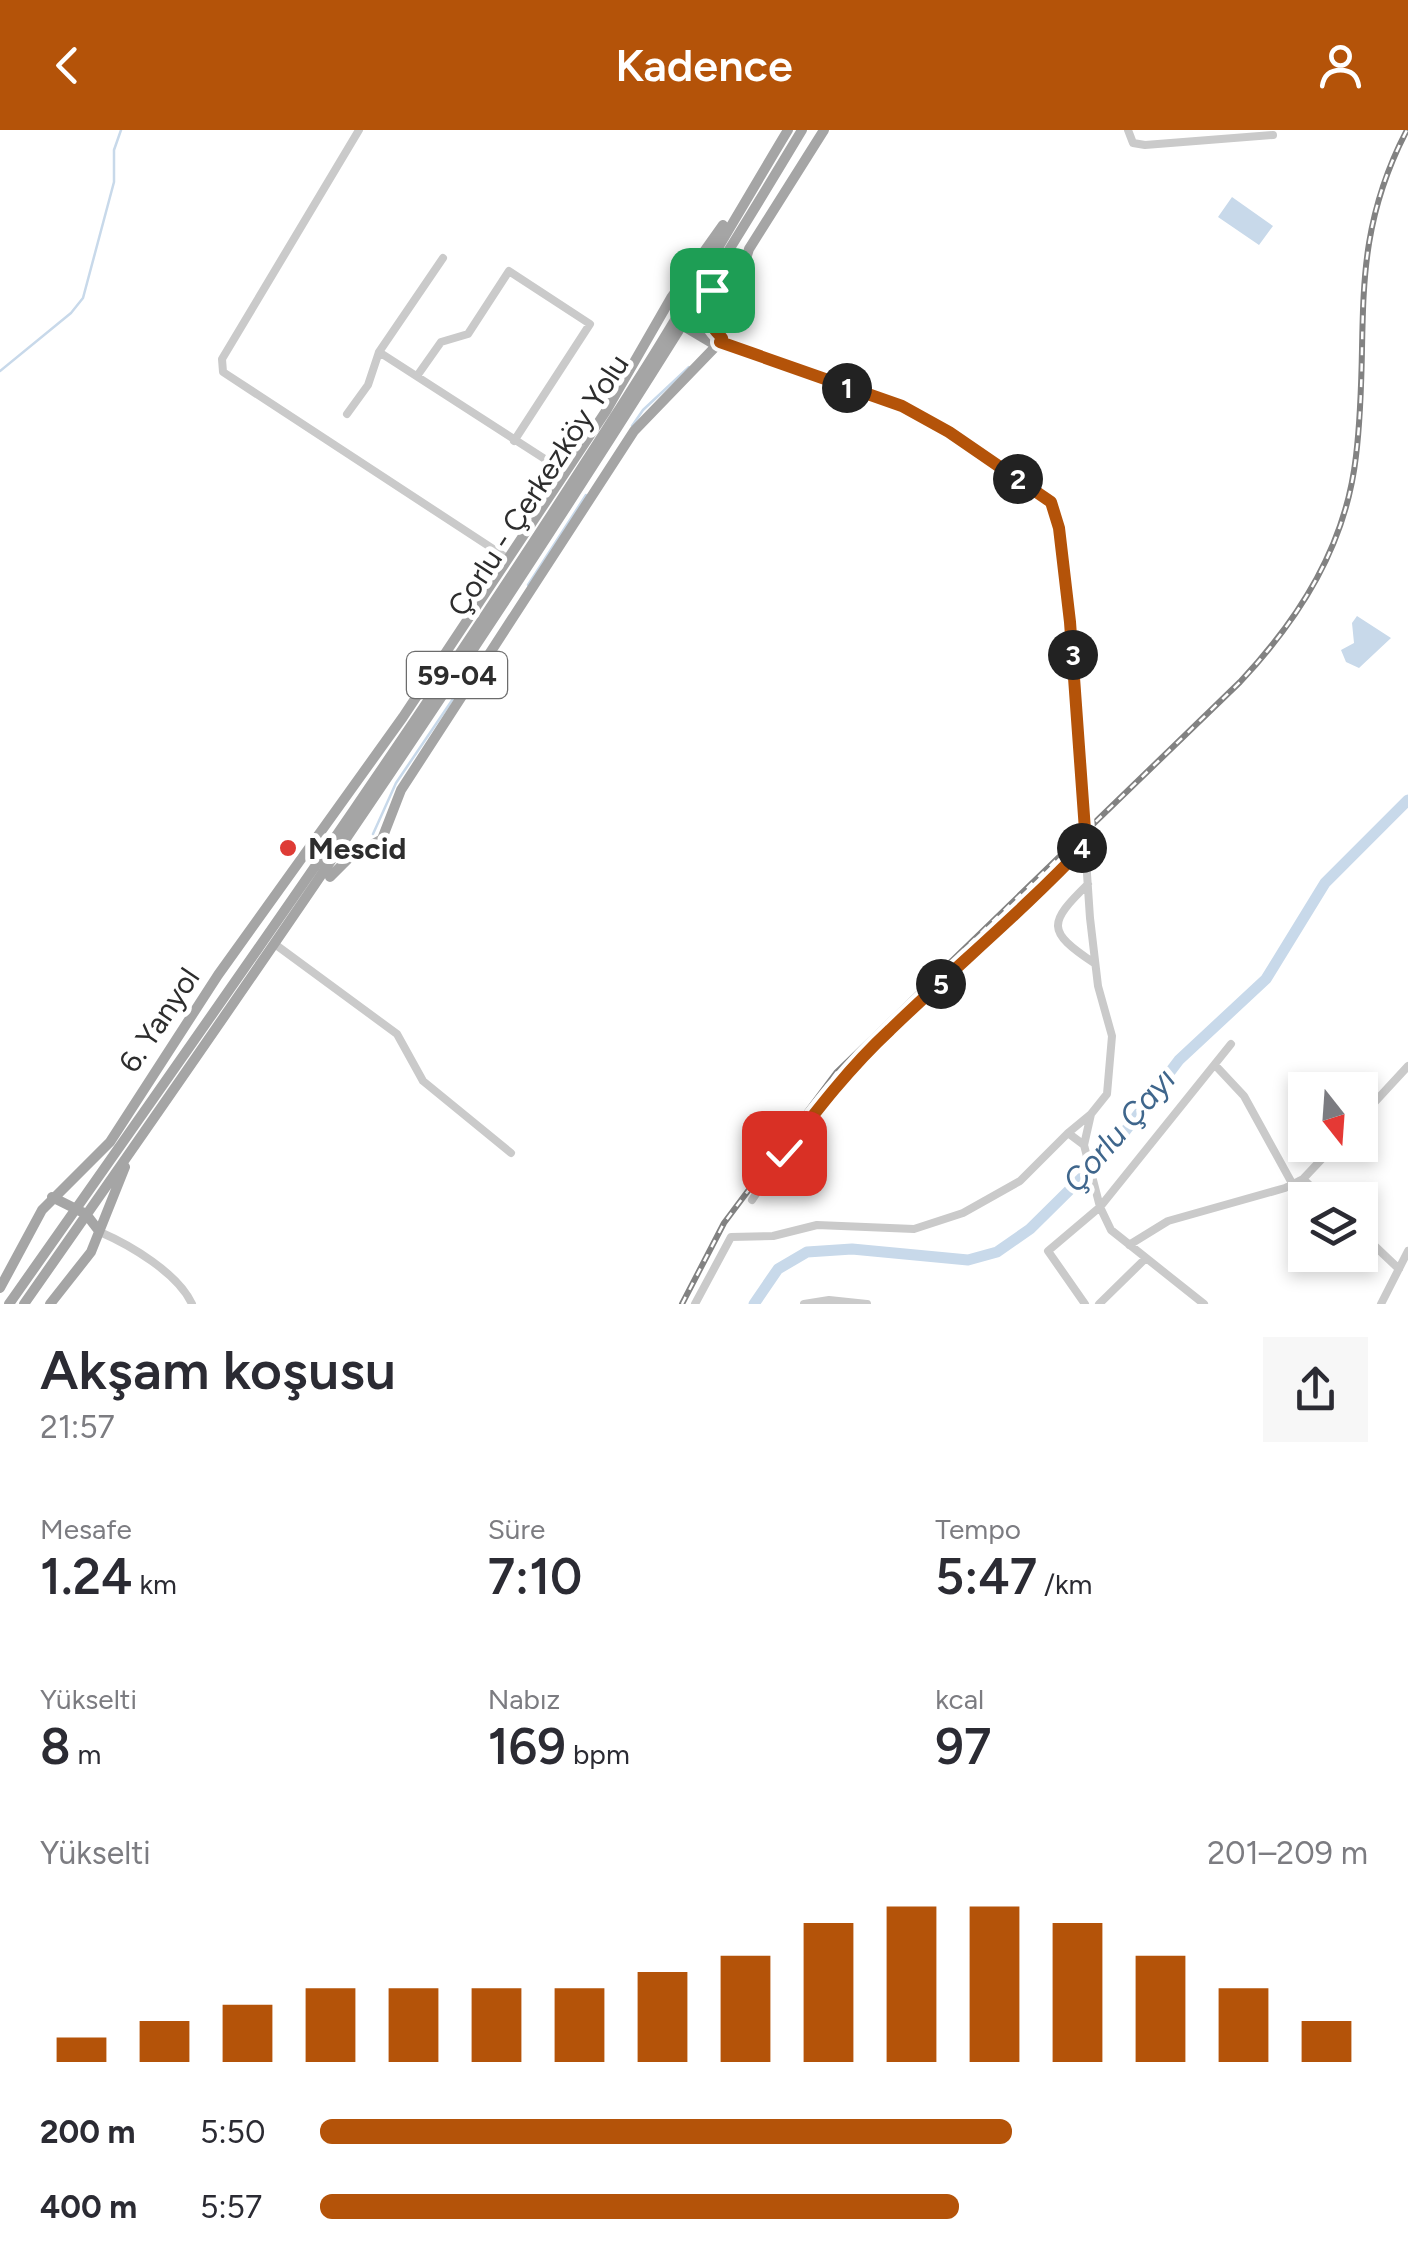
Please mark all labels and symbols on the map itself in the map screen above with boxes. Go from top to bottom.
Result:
pin [670,248,755,333]
street label: Çorlu - Çerkezköy Yolu [439,347,637,623]
pin: 1 [822,363,872,413]
pin: 2 [993,454,1043,504]
pin: 3 [1048,630,1098,680]
road number: 59-04 [407,652,507,698]
pin: 4 [1057,823,1107,873]
place label: Mescid [308,830,406,867]
marker: Mescid [277,837,299,859]
pin: 5 [916,959,966,1009]
street label: 6. Yanyol [111,961,207,1079]
water label: Çorlu Çayı [1055,1060,1183,1200]
north arrow [1288,1072,1378,1162]
pin [742,1111,827,1196]

